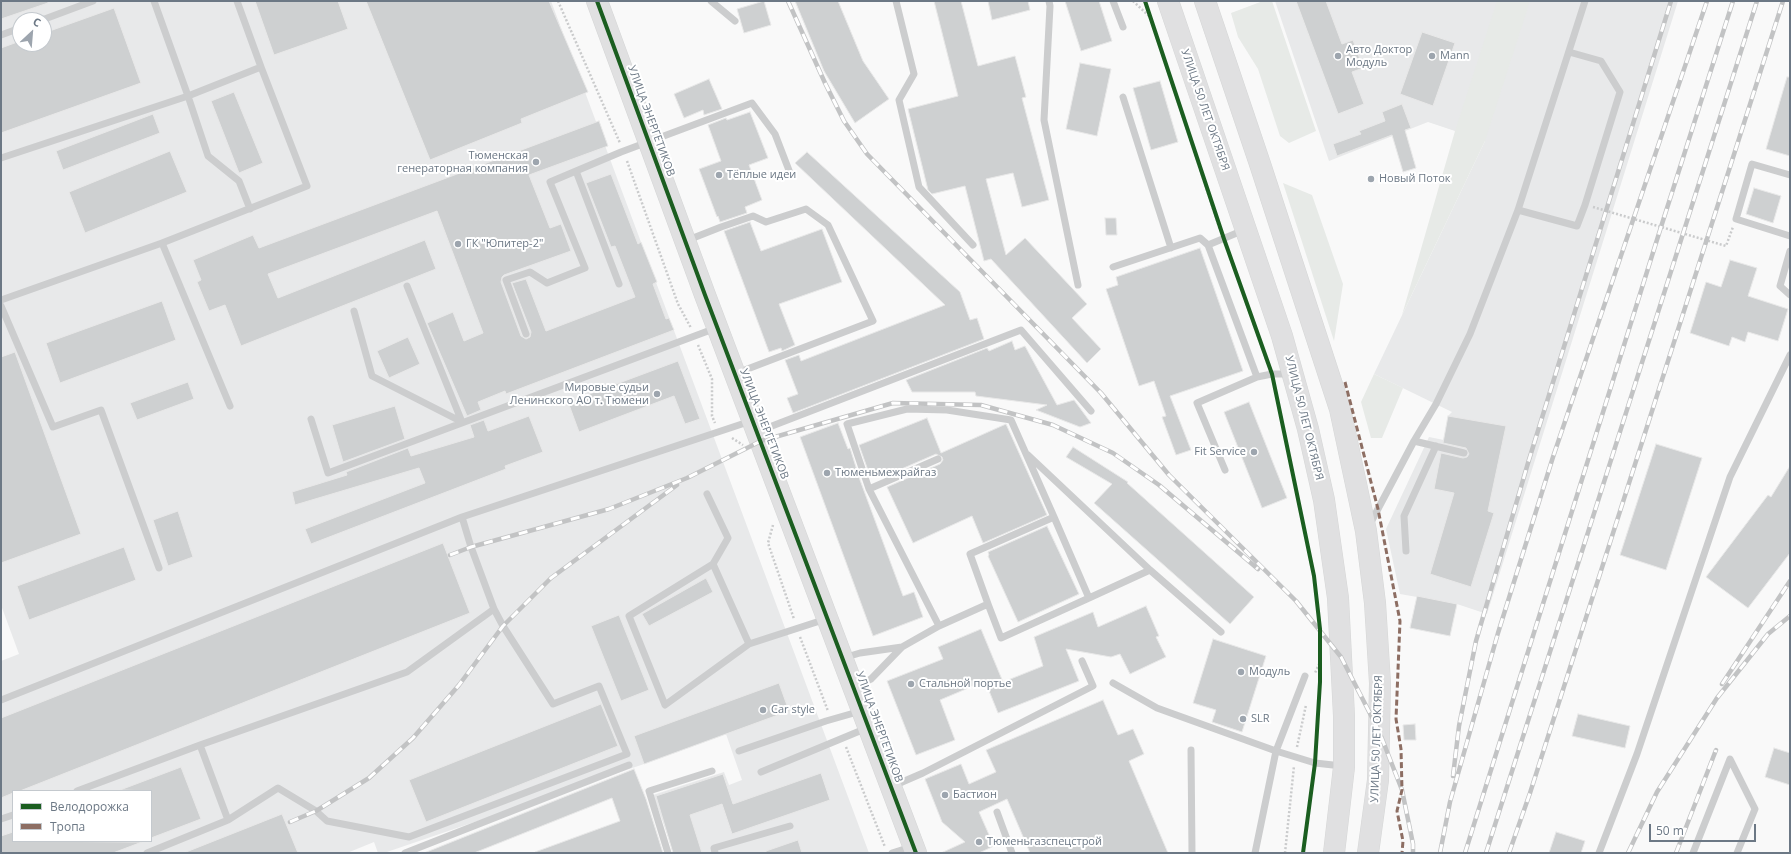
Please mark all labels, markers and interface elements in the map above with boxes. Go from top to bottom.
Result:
north arrow [12,12,52,52]
text: С [31,13,43,30]
place label: Авто Доктор Модуль [1346,43,1412,69]
street label: УЛИЦА 50 ЛЕТ ОКТЯБРЯ [1178,48,1232,172]
place label: Mann [1440,49,1469,63]
marker: Авто Доктор Модуль [1333,51,1343,61]
marker: Mann [1427,51,1437,61]
street label: УЛИЦА ЭНЕРГЕТИКОВ [625,64,677,178]
place label: Тюменская генераторная компания [397,149,528,175]
marker: Тюменская генераторная компания [531,157,541,167]
place label: Тёплые идеи [727,168,796,182]
marker: Тёплые идеи [714,170,724,180]
place label: Новый Поток [1379,172,1450,186]
marker: Новый Поток [1366,174,1376,184]
place label: ГК "Юпитер-2" [466,237,543,251]
marker: ГК "Юпитер-2" [453,239,463,249]
street label: УЛИЦА 50 ЛЕТ ОКТЯБРЯ [1282,355,1326,481]
street label: УЛИЦА ЭНЕРГЕТИКОВ [737,367,791,481]
place label: Мировые судьи Ленинского АО т. Тюмени [510,381,649,407]
marker: Мировые судьи Ленинского АО т. Тюмени [652,389,662,399]
place label: Fit Service [1194,445,1246,459]
marker: Fit Service [1249,447,1259,457]
place label: Тюменьмежрайгаз [835,466,936,480]
marker: Тюменьмежрайгаз [822,468,832,478]
place label: Модуль [1249,665,1290,679]
marker: Модуль [1236,667,1246,677]
street label: УЛИЦА ЭНЕРГЕТИКОВ [853,670,905,784]
street label: УЛИЦА 50 ЛЕТ ОКТЯБРЯ [1368,675,1386,803]
place label: Стальной портье [919,677,1011,691]
marker: Стальной портье [906,679,916,689]
place label: Car style [771,703,815,717]
marker: Car style [758,705,768,715]
place label: SLR [1251,712,1270,726]
marker: SLR [1238,714,1248,724]
place label: Бастион [953,788,997,802]
legend [12,790,152,842]
marker: Бастион [940,790,950,800]
text: Велодорожка [50,798,129,815]
scale bar [1651,816,1758,842]
text: Тропа [50,818,85,835]
text: 50 m [1656,822,1684,839]
place label: Тюменьгазспецстрой [987,835,1102,849]
marker: Тюменьгазспецстрой [974,837,984,847]

